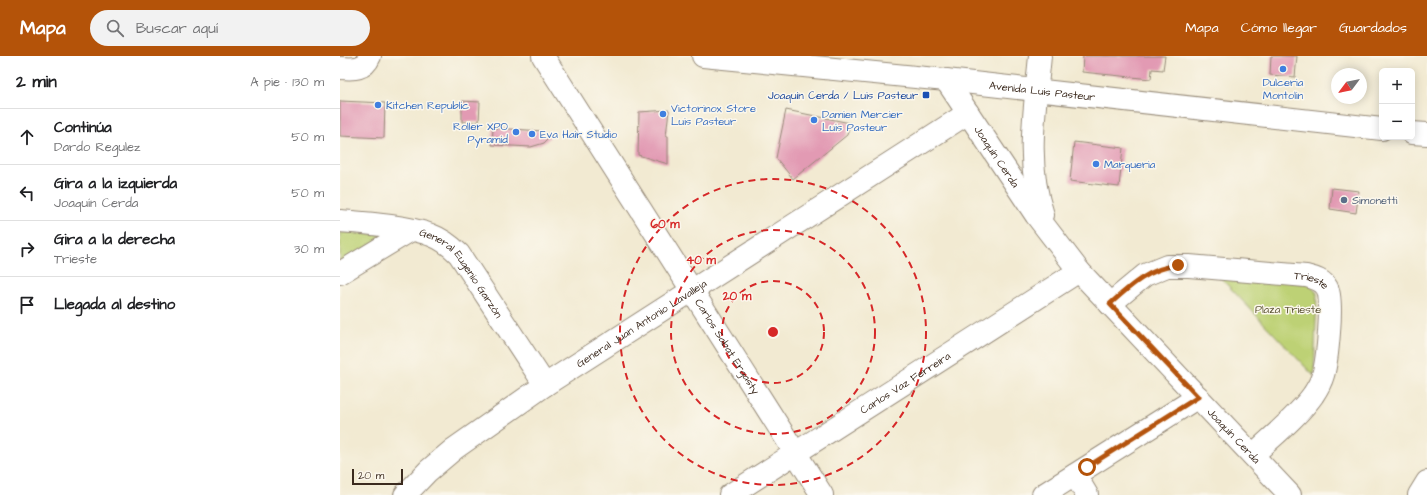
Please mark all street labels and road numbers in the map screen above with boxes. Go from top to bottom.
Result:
street label: Avenida Luis Pasteur [988,77,1096,104]
street label: Joaquín Cerda [971,123,1023,191]
street label: General Eugenio Garzón [418,224,507,321]
street label: Trieste [1294,268,1333,292]
street label: General Juan Antonio Lavalleja [573,275,710,371]
street label: Carlos Sabat Ergasty [692,296,764,398]
street label: Carlos Vaz Ferreira [857,348,954,417]
street label: Joaquín Cerda [1204,404,1264,467]

